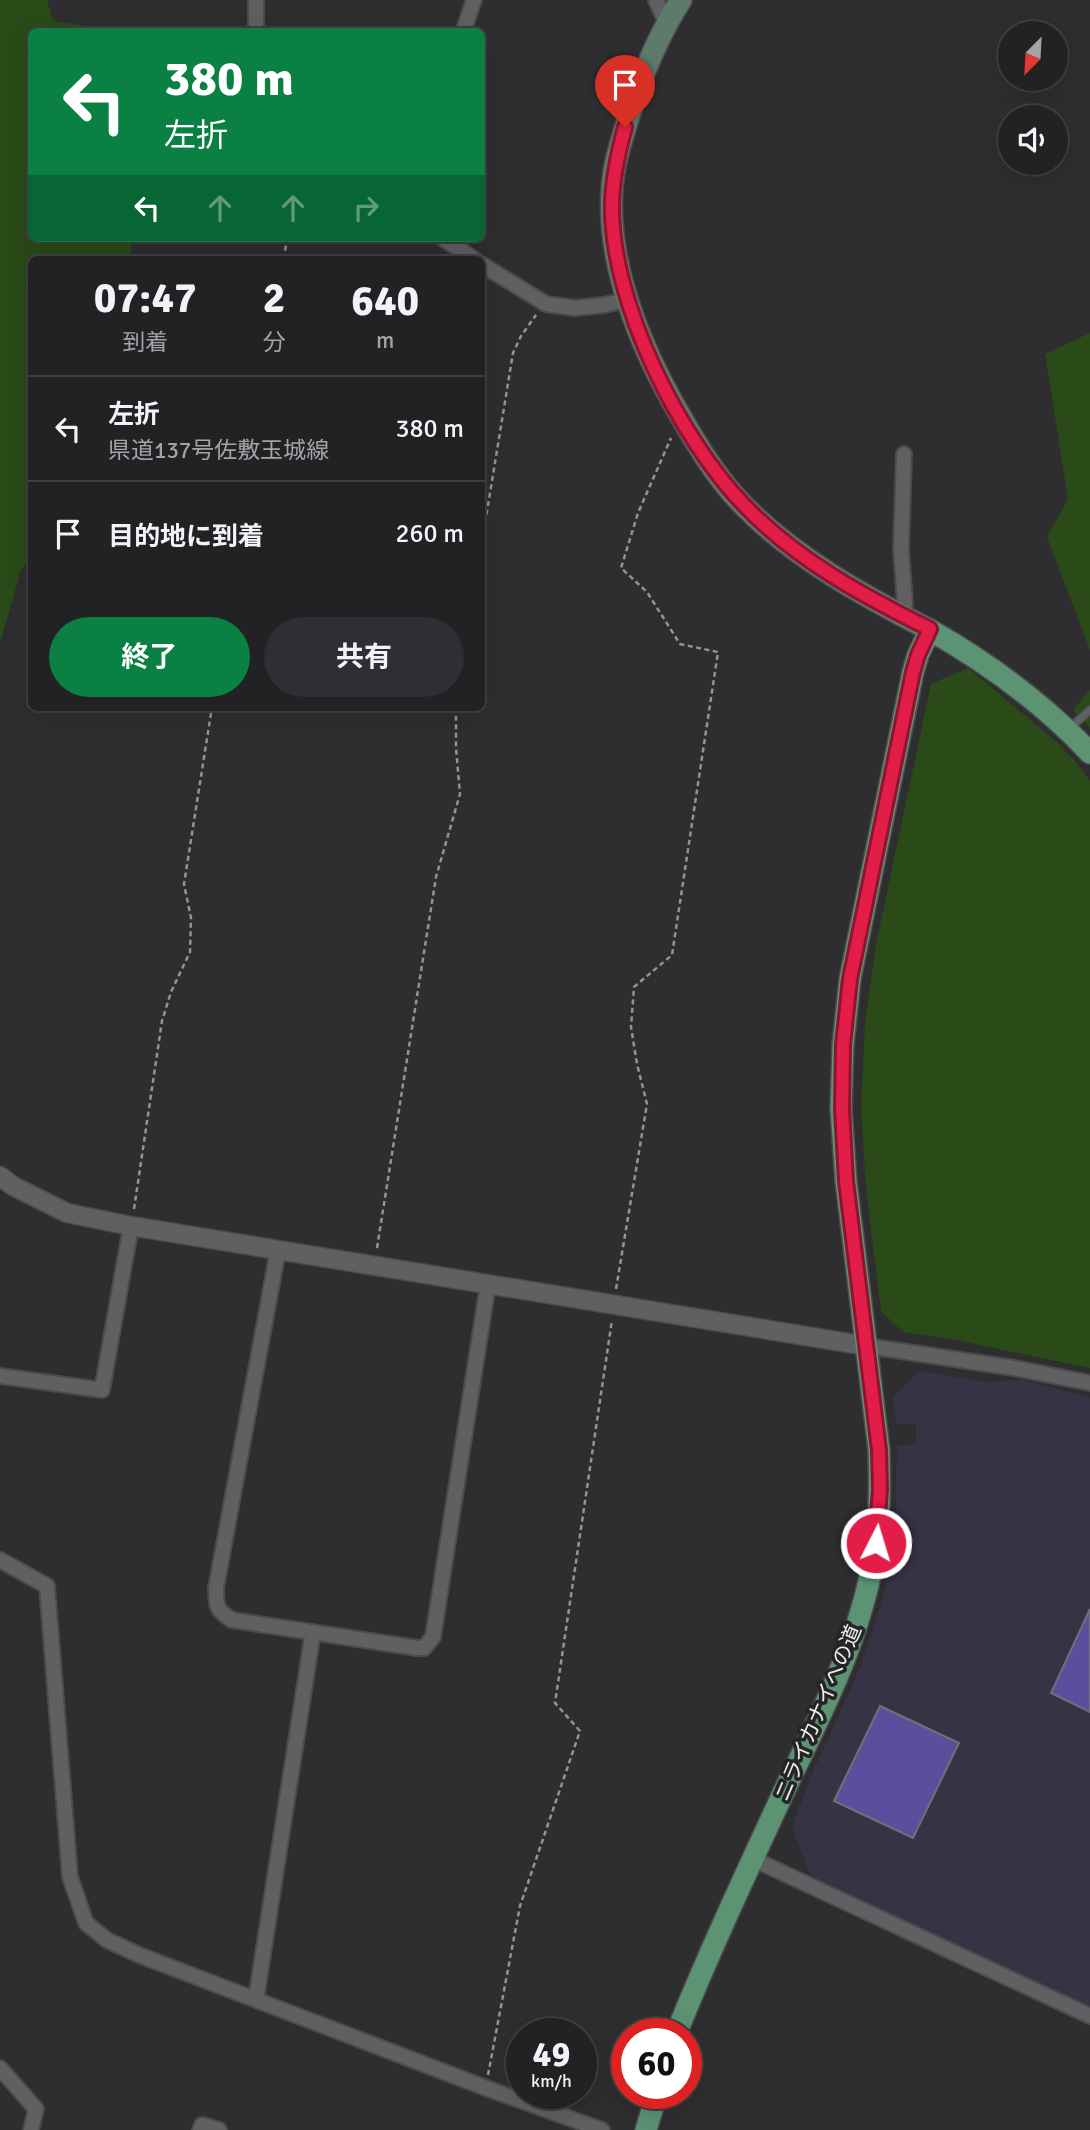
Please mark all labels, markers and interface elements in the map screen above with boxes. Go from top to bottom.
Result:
north arrow [998,21,1068,91]
map controls [998,21,1068,175]
text: 380 m [164,49,294,109]
pin [595,55,655,127]
icon: left [49,56,140,147]
icon: arrive [606,66,644,104]
button: sound [998,105,1068,175]
text: 左折 [164,116,228,155]
icon: left [128,189,166,227]
icon: ahead [201,189,239,227]
icon: ahead [274,189,312,227]
icon: right [347,189,385,227]
text: 07:47 [94,273,197,324]
text: 2 [263,273,285,324]
text: 640 [351,276,419,327]
text: m [376,326,394,355]
text: 到着 [122,328,168,357]
text: 分 [263,328,286,357]
text: 左折 [108,399,160,431]
icon: left [49,410,87,448]
text: 380 m [395,413,464,445]
text: 県道137号佐敷玉城線 [108,436,329,465]
icon: arrive [49,515,87,553]
text: 260 m [395,518,464,550]
text: 目的地に到着 [108,521,264,553]
button: 終了 [49,617,250,697]
button: 共有 [264,617,464,697]
position arrow [839,1506,913,1580]
street label: ニライカナイへの道 [769,1621,867,1805]
speed limit sign: 60 [611,2018,702,2109]
text: 49 [533,2033,570,2076]
text: km/h [531,2070,572,2092]

